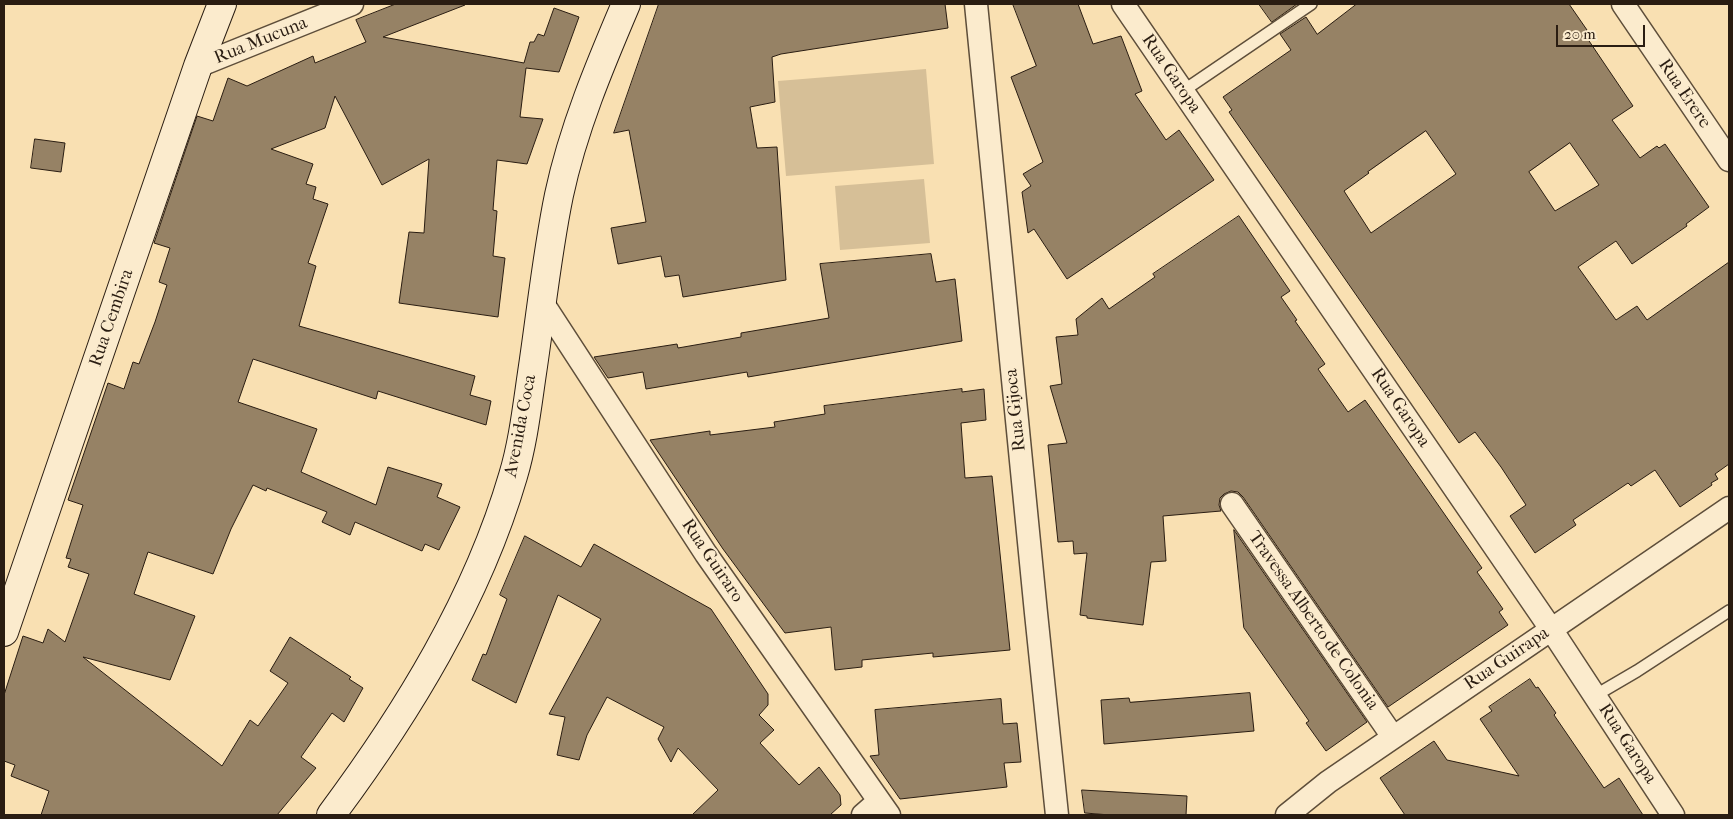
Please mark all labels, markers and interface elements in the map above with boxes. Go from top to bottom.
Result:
street label: Rua Mucuna [211,13,311,69]
scale bar [1558,15,1647,47]
text: 20 m [1564,25,1596,43]
street label: Rua Garopa [1137,30,1205,118]
street label: Rua Erere [1653,55,1715,133]
street label: Rua Cembira [85,266,139,370]
street label: Rua Garopa [1366,364,1434,452]
street label: Rua Gijoca [1001,368,1031,452]
street label: Avenida Coca [500,373,542,479]
street label: Rua Guiraro [676,515,748,607]
street label: Travessa Alberto de Colonia [1243,527,1383,715]
street label: Rua Guirapa [1461,623,1553,695]
street label: Rua Garopa [1593,700,1661,788]

